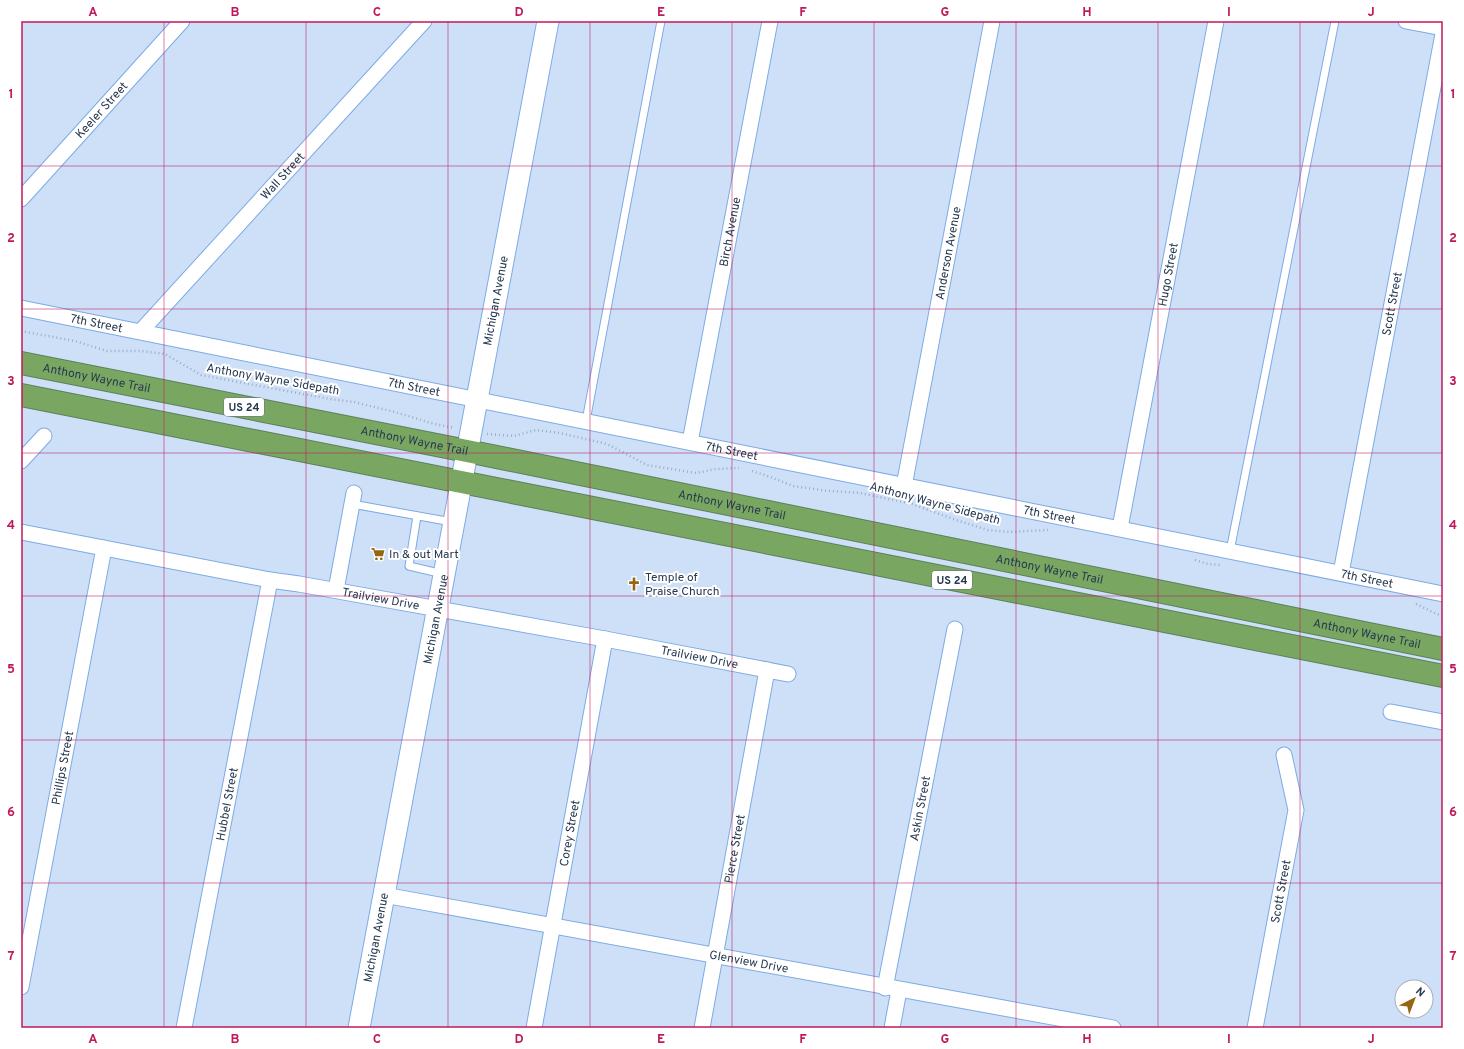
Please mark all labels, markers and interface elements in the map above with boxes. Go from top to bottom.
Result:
text: A [88,5,98,21]
text: B [231,5,240,21]
text: C [373,5,381,21]
text: D [514,5,524,21]
text: E [657,5,665,21]
text: F [799,5,807,21]
text: G [941,5,950,21]
text: H [1082,5,1092,21]
text: I [1227,5,1231,21]
text: J [1367,5,1375,21]
street label: Keeler Street [72,79,132,142]
text: 1 [8,87,14,103]
text: 1 [1450,87,1456,103]
street label: Wall Street [258,150,309,204]
street label: Birch Avenue [716,196,745,268]
street label: Anderson Avenue [932,205,966,301]
text: 2 [7,231,15,247]
text: 2 [1449,231,1457,247]
street label: Hugo Street [1155,242,1183,308]
street label: Michigan Avenue [480,255,513,347]
street label: Scott Street [1379,271,1407,337]
street label: 7th Street [69,311,124,337]
street label: Anthony Wayne Trail [41,360,152,397]
street label: Anthony Wayne Sidepath [205,360,341,400]
text: 3 [7,374,15,390]
text: 3 [1449,374,1457,390]
street label: 7th Street [386,375,441,401]
road number: US 24 [224,398,264,416]
street label: Anthony Wayne Trail [359,423,469,460]
street label: 7th Street [704,439,759,465]
street label: Anthony Wayne Sidepath [868,479,1002,529]
street label: Anthony Wayne Trail [677,487,787,524]
street label: 7th Street [1022,503,1077,529]
text: 4 [7,518,15,534]
text: 4 [1449,518,1457,534]
supermarket icon: In & out Mart [370,546,386,562]
place label: In & out Mart [389,547,459,563]
street label: Anthony Wayne Trail [994,551,1105,589]
street label: 7th Street [1339,567,1394,593]
place label: Temple of Praise Church [645,570,720,600]
road number: US 24 [932,571,972,589]
street label: Michigan Avenue [420,573,453,666]
church icon: Temple of Praise Church [626,576,642,592]
street label: Trailview Drive [341,585,421,614]
street label: Anthony Wayne Trail [1312,616,1422,653]
street label: Trailview Drive [659,643,739,673]
text: 5 [7,662,15,678]
text: 5 [1449,662,1457,678]
street label: Phillips Street [49,730,78,806]
street label: Hubbel Street [213,766,243,842]
street label: Askin Street [907,775,935,842]
street label: Corey Street [557,799,584,868]
text: 6 [7,805,15,821]
text: 6 [1449,805,1457,821]
street label: Pierce Street [721,813,750,885]
street label: Scott Street [1268,858,1295,925]
street label: Michigan Avenue [361,891,393,984]
street label: Glenview Drive [708,948,790,978]
text: 7 [8,949,15,965]
text: 7 [1450,949,1457,965]
north arrow [1394,979,1434,1019]
text: N [1412,984,1428,1000]
text: A [88,1032,98,1048]
text: B [231,1032,240,1048]
text: C [373,1032,381,1048]
text: D [514,1032,524,1048]
text: E [657,1032,665,1048]
text: F [799,1032,807,1048]
text: G [941,1032,950,1048]
text: H [1082,1032,1092,1048]
text: I [1227,1032,1231,1048]
text: J [1367,1032,1375,1048]

